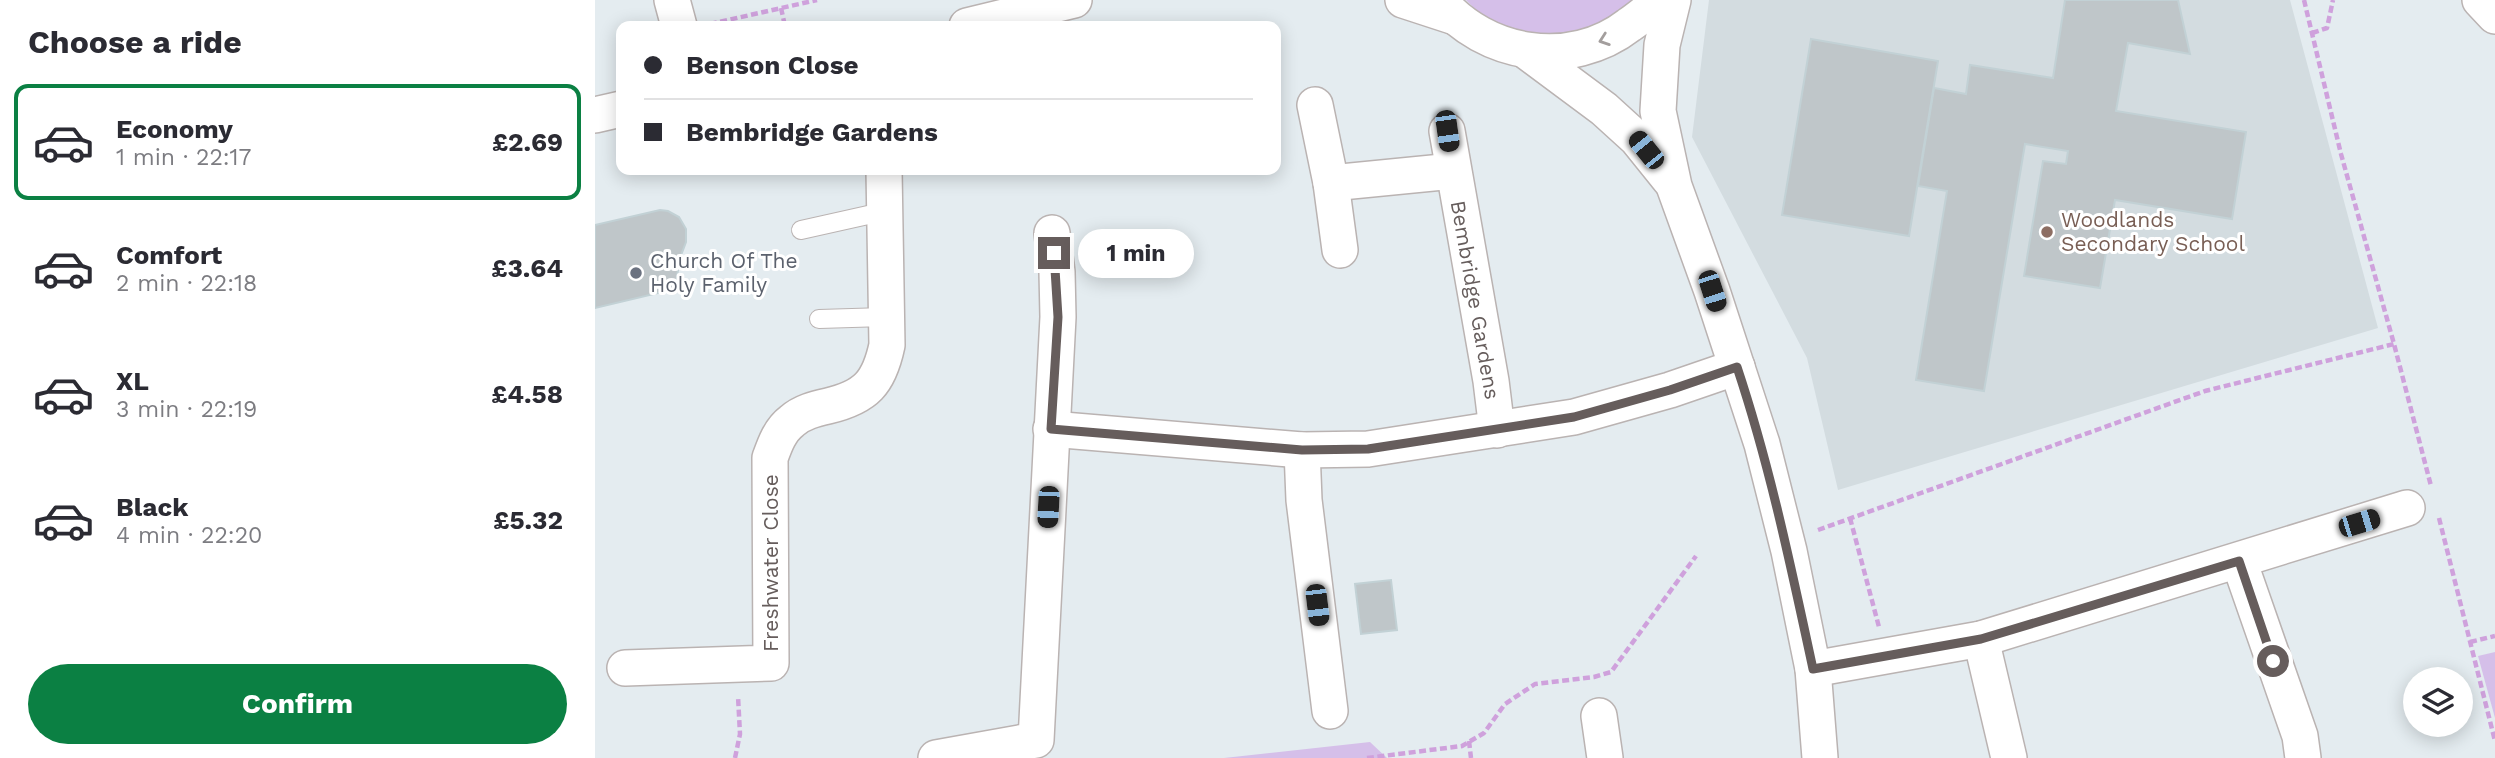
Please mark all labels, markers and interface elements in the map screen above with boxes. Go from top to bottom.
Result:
text: Choose a ride [28,23,242,61]
one-way arrow [1598,32,1610,46]
text: Benson Close [686,50,858,80]
car [1434,109,1461,153]
icon: car [32,111,95,174]
text: Economy [116,114,233,144]
text: Bembridge Gardens [686,117,938,147]
text: £2.69 [492,127,563,157]
car [1625,127,1668,173]
text: 1 min · 22:17 [116,144,251,171]
street label: Bembridge Gardens [1446,199,1505,401]
place label: Woodlands Secondary School [2061,207,2245,256]
marker: Woodlands Secondary School [2039,224,2055,240]
callout: 1 min [1079,229,1194,278]
icon: car [32,237,95,300]
route end [1038,237,1070,269]
text: Comfort [116,240,222,270]
text: 1 min [1106,240,1166,267]
place label: Church Of The Holy Family [650,248,798,297]
text: £3.64 [491,253,563,283]
marker: Church Of The Holy Family [628,265,644,281]
car [1696,268,1729,314]
text: 2 min · 22:18 [116,270,257,297]
icon: car [32,363,95,426]
text: XL [116,366,149,396]
text: £4.58 [491,379,563,409]
text: 3 min · 22:19 [116,396,257,423]
street label: Freshwater Close [758,474,783,652]
car [1037,485,1060,529]
icon: car [32,489,95,552]
text: Black [116,492,188,522]
text: £5.32 [493,505,563,535]
car [2336,507,2383,539]
text: 4 min · 22:20 [116,522,262,549]
car [1305,583,1330,627]
route start [2257,645,2289,677]
button: Confirm [28,664,567,744]
map controls [2403,667,2473,737]
button: layers [2403,667,2473,737]

